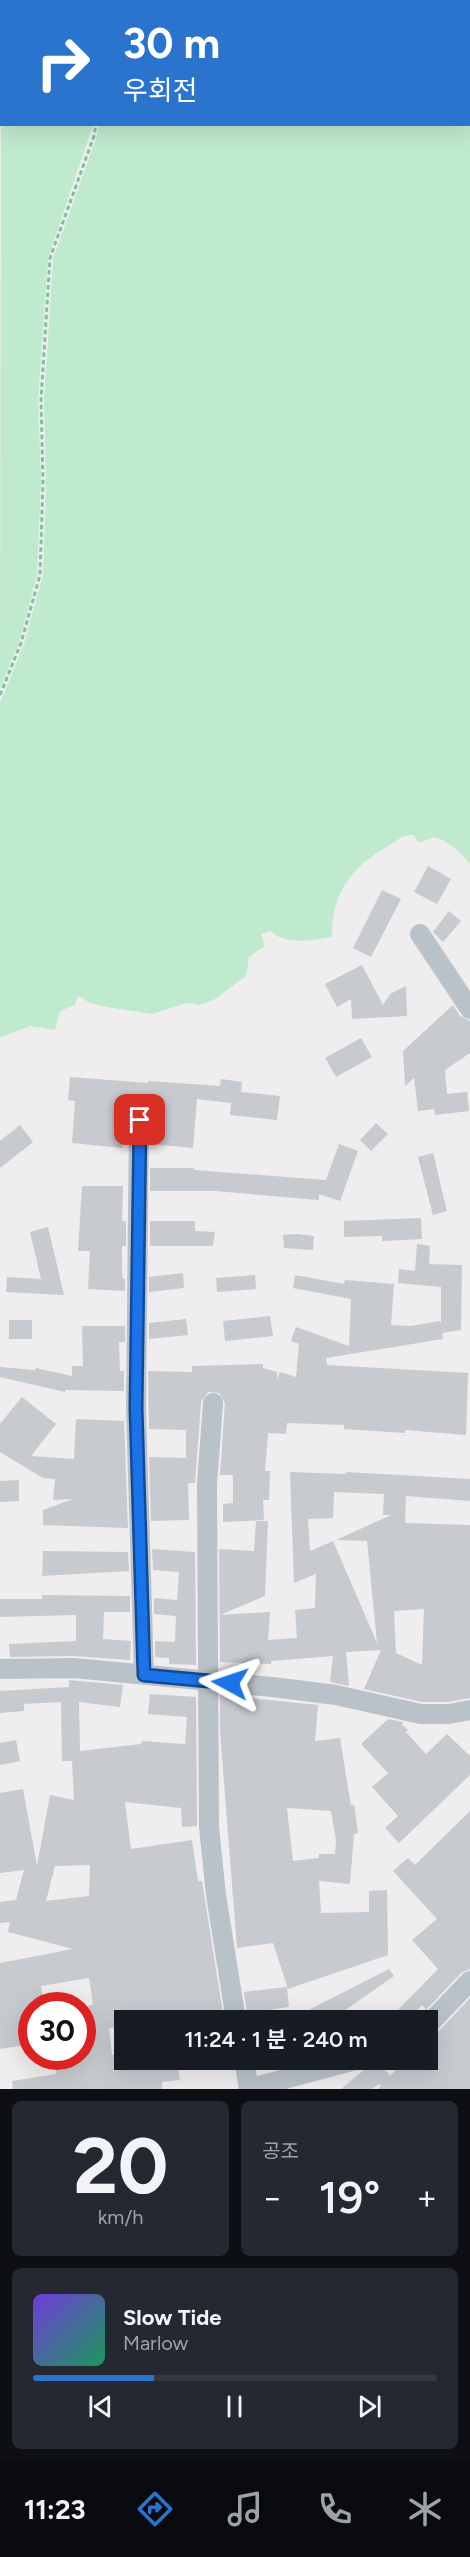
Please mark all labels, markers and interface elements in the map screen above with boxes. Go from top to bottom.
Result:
text: 30 m [123,18,220,69]
icon: right [24,24,102,102]
text: 우회전 [123,74,198,107]
pin [114,1094,165,1145]
icon: arrive [123,1103,156,1136]
position arrow [198,1651,262,1715]
speed limit sign: 30 [18,1992,96,2070]
text: 11:24 · 1 분 · 240 m [184,2026,368,2053]
text: 20 [73,2119,168,2213]
text: 공조 [262,2139,299,2163]
text: 19° [319,2170,380,2224]
text: − [262,2178,283,2217]
text: + [416,2178,437,2217]
text: km/h [98,2205,143,2229]
text: Slow Tide [123,2304,222,2331]
text: Marlow [123,2331,188,2355]
icon: previous [84,2390,117,2423]
icon: pause [218,2390,251,2423]
icon: next [353,2390,386,2423]
icon: directions [134,2488,176,2530]
icon: music [224,2488,266,2530]
icon: phone [314,2488,356,2530]
icon: climate [404,2488,446,2530]
text: 11:23 [24,2493,86,2526]

